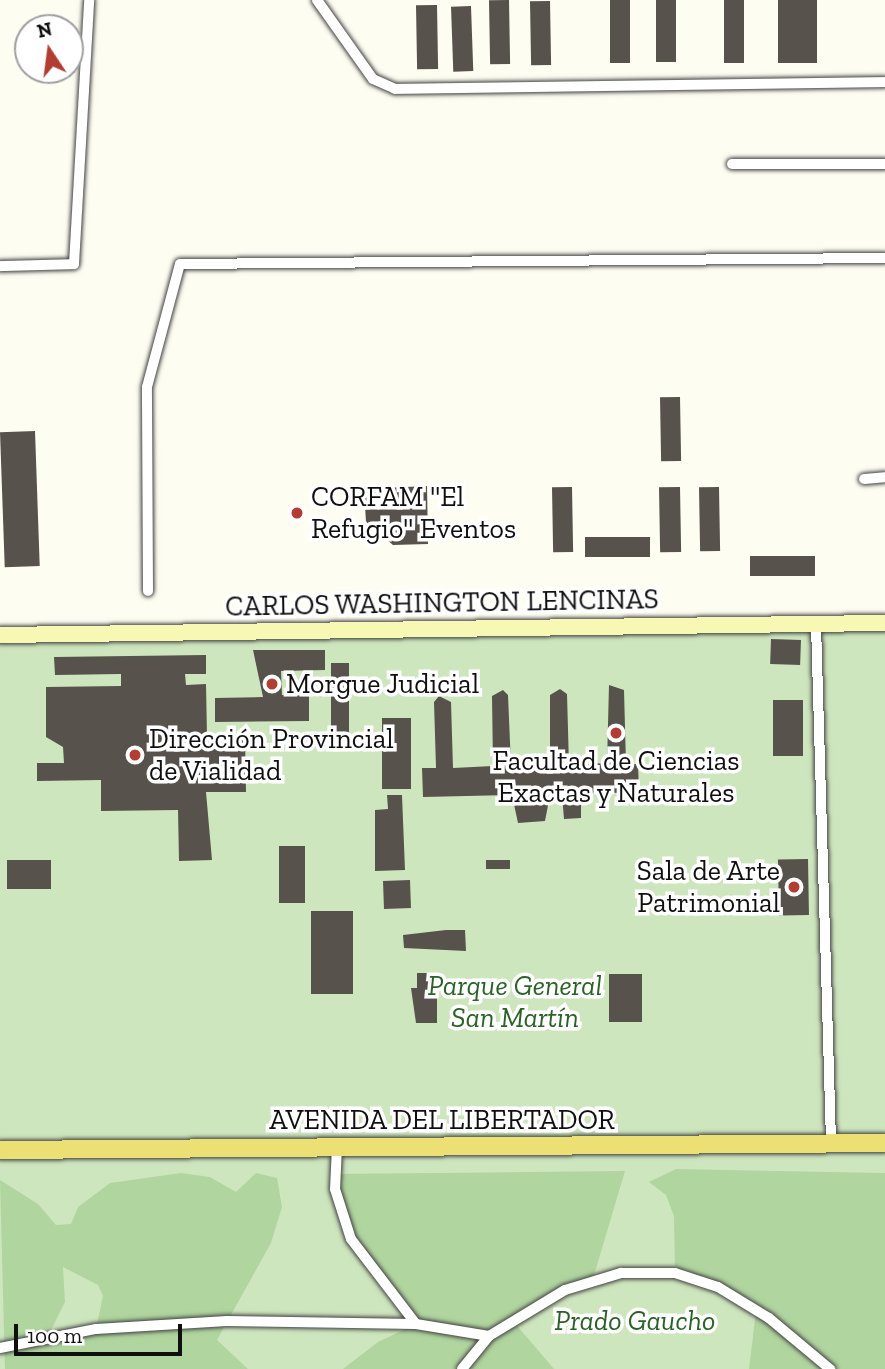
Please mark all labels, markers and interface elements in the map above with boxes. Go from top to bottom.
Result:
north arrow [14,14,84,84]
text: N [35,17,54,43]
place label: CORFAM "El Refugio" Eventos [311,480,516,546]
marker: CORFAM "El Refugio" Eventos [289,505,305,521]
street label: CARLOS WASHINGTON LENCINAS [225,582,659,624]
place label: Morgue Judicial [286,667,480,701]
marker: Morgue Judicial [264,676,280,692]
place label: Dirección Provincial de Vialidad [149,722,394,788]
marker: Facultad de Ciencias Exactas y Naturales [608,725,624,741]
place label: Facultad de Ciencias Exactas y Naturales [492,744,740,810]
marker: Dirección Provincial de Vialidad [127,747,143,763]
place label: Sala de Arte Patrimonial [636,854,780,920]
marker: Sala de Arte Patrimonial [786,879,802,895]
park label: Parque General San Martín [428,969,602,1035]
street label: AVENIDA DEL LIBERTADOR [268,1103,616,1137]
park label: Prado Gaucho [555,1304,715,1338]
scale bar [18,1310,186,1354]
text: 100 m [27,1323,82,1348]

